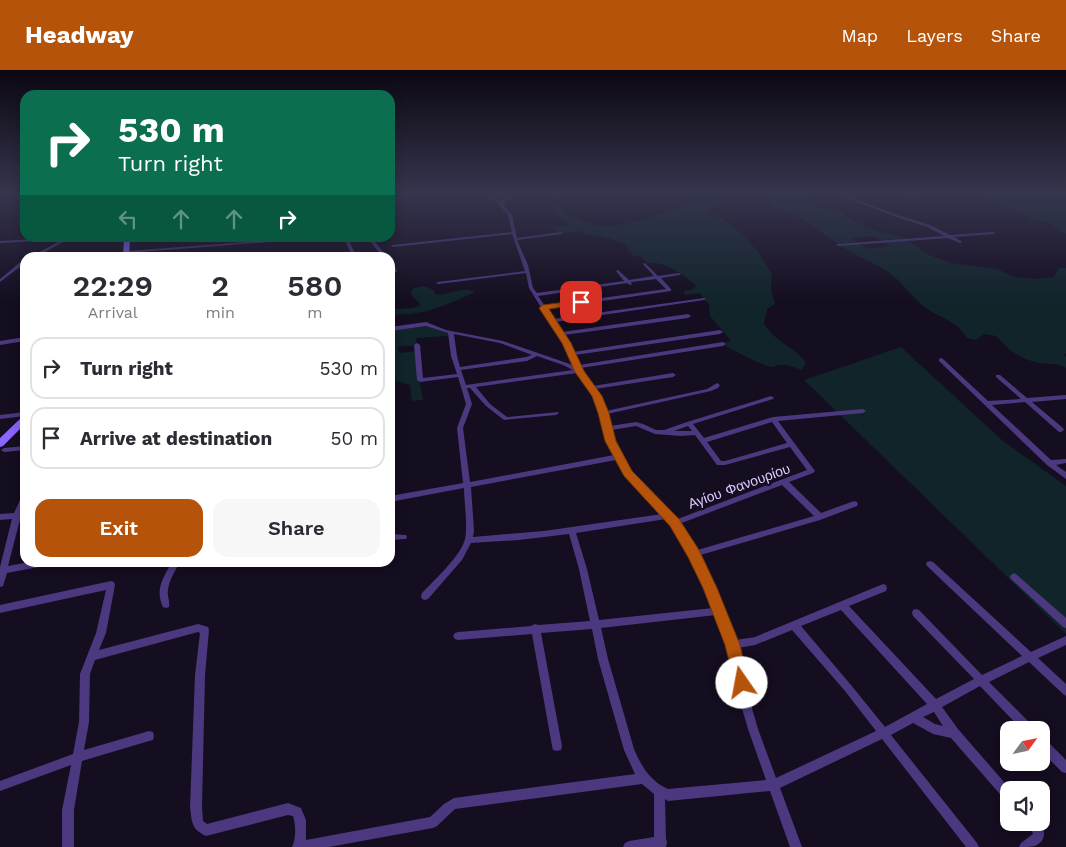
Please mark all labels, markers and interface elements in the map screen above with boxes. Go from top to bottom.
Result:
text: Headway [25,21,134,49]
text: Map [841,25,878,46]
text: Layers [906,25,963,46]
text: Share [991,25,1041,46]
text: 530 m [118,109,225,151]
icon: right [35,110,100,175]
text: Turn right [118,151,223,176]
icon: left [114,205,142,233]
icon: ahead [167,205,195,233]
icon: ahead [220,205,248,233]
icon: right [273,205,301,233]
text: 22:29 [72,268,153,303]
text: 2 [211,268,229,303]
text: 580 [287,268,343,303]
pin [560,281,602,323]
icon: arrive [567,288,595,316]
text: Arrival [88,303,138,322]
text: min [206,303,235,322]
text: m [307,303,323,322]
icon: right [37,354,65,382]
text: Turn right [80,357,173,380]
text: 530 m [319,357,378,380]
icon: arrive [37,424,65,452]
text: Arrive at destination [80,427,272,450]
text: 50 m [331,427,378,450]
street label: Αγίου Φανουρίου [686,460,792,512]
button: Exit [35,499,203,557]
button: Share [213,499,380,557]
position arrow [715,656,767,708]
north arrow [1000,721,1050,771]
map controls [1000,721,1050,831]
button: sound [1000,781,1050,831]

